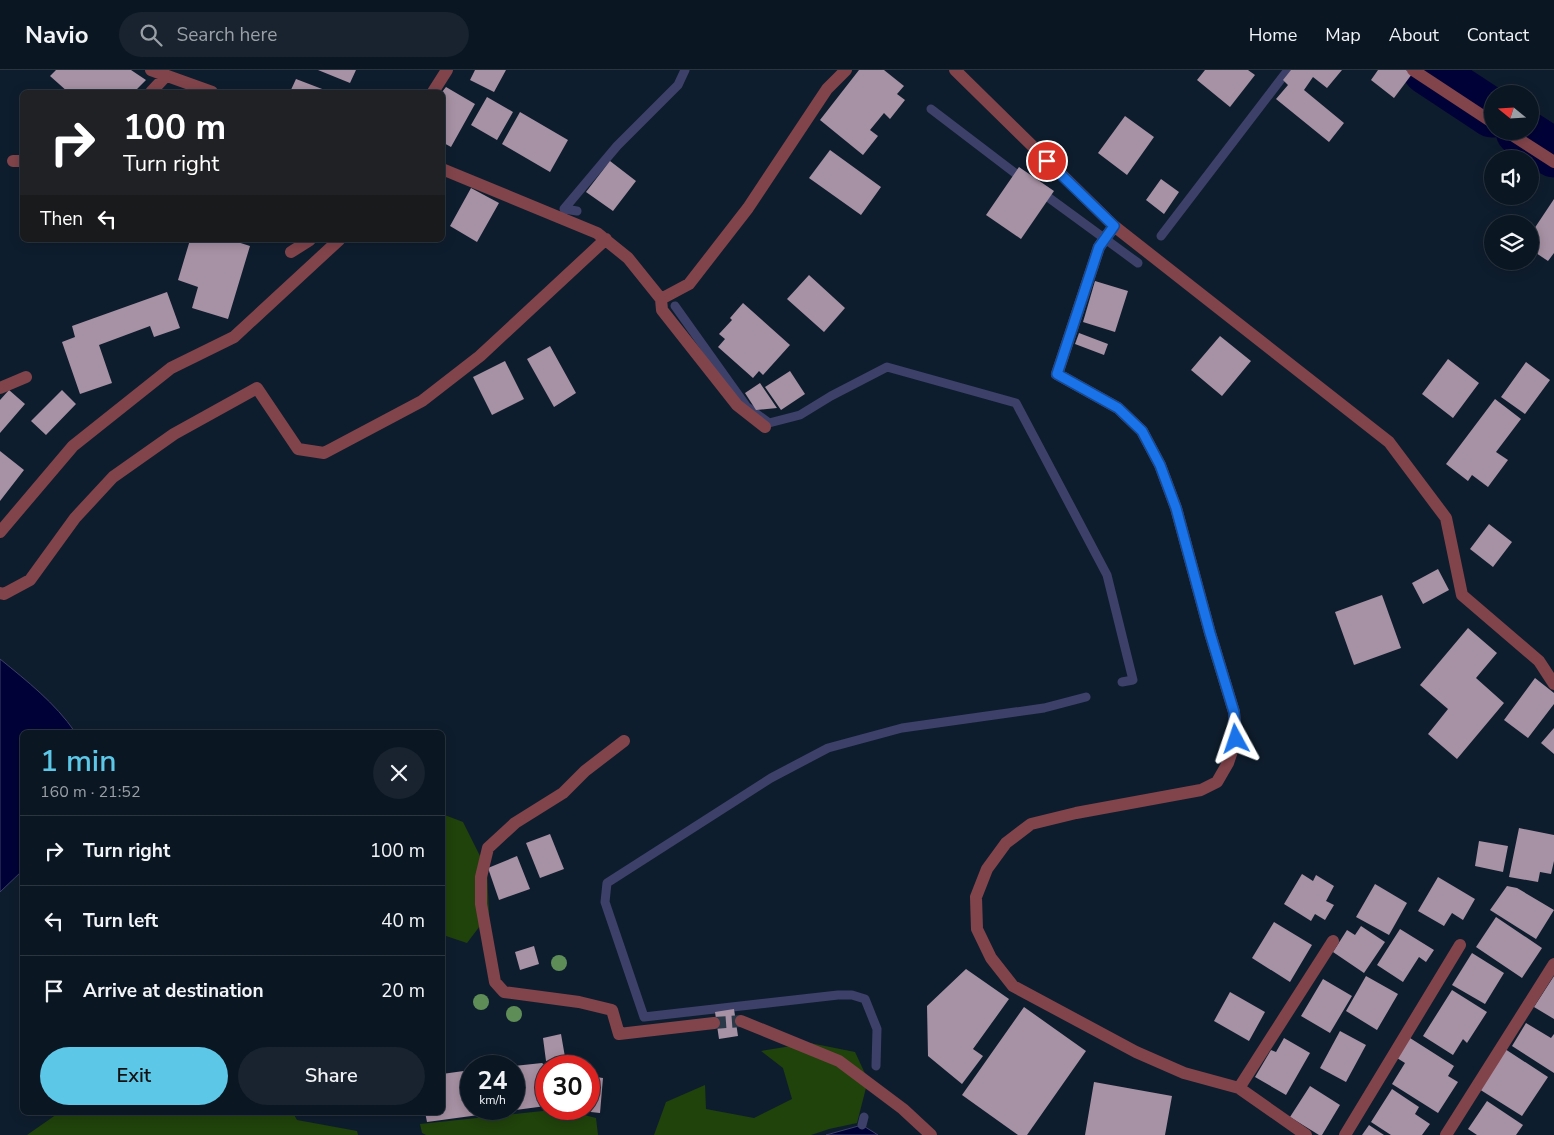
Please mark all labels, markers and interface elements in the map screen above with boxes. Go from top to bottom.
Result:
search box [119,12,469,57]
text: Navio [25,19,89,51]
icon: search [137,21,165,49]
text: Search here [177,22,277,48]
text: Home [1249,23,1297,47]
text: Map [1325,23,1361,47]
text: About [1389,23,1439,47]
text: Contact [1467,23,1529,47]
north arrow [1484,85,1539,140]
map controls [1484,85,1539,270]
text: 100 m [123,104,226,151]
icon: right [40,110,105,175]
pin [1026,140,1068,182]
icon: arrive [1033,147,1061,175]
text: Turn right [123,149,219,179]
button: sound [1484,150,1539,205]
icon: left [93,205,121,233]
text: Then [40,206,83,232]
button: layers [1484,215,1539,270]
position arrow [1209,712,1261,764]
text: 1 min [40,741,116,782]
button: close [373,747,425,799]
text: 160 m · 21:52 [40,781,141,803]
icon: right [40,837,68,865]
text: Turn right [83,838,170,864]
text: 100 m [370,838,425,864]
icon: left [40,907,68,935]
text: Turn left [83,908,158,934]
text: 40 m [381,908,425,934]
icon: arrive [40,977,68,1005]
text: Arrive at destination [83,978,264,1004]
text: 20 m [381,978,425,1004]
button: Exit [40,1047,228,1105]
button: Share [238,1047,425,1105]
speed limit sign: 30 [535,1055,600,1120]
text: 24 [477,1064,508,1098]
text: km/h [479,1092,506,1108]

